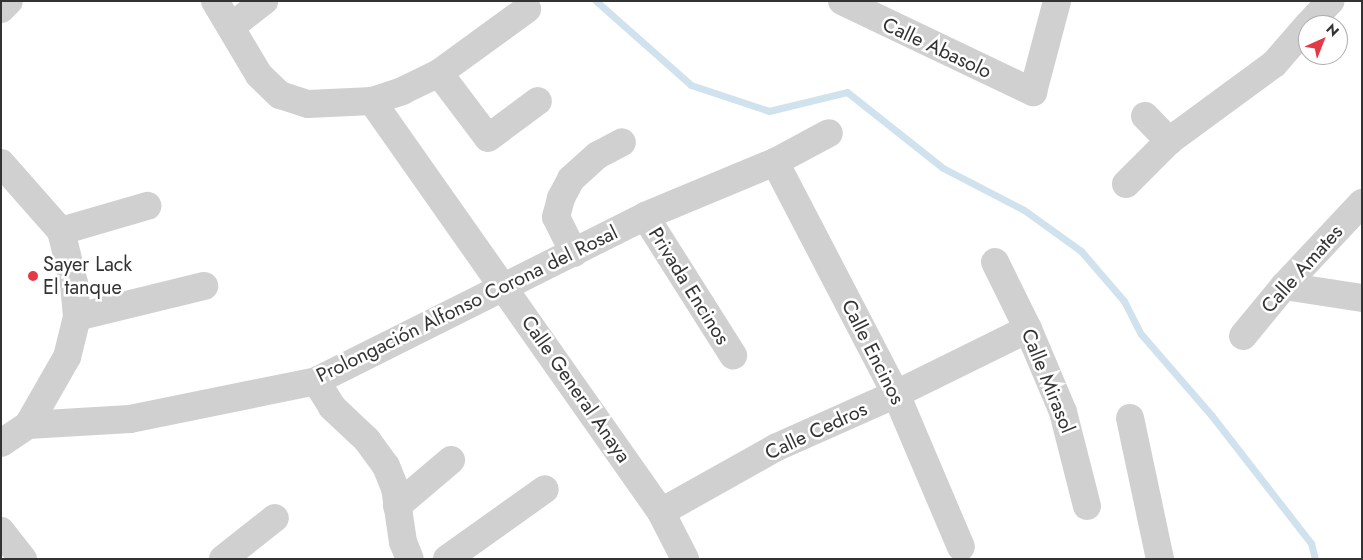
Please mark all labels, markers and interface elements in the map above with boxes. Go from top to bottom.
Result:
street label: Calle Abasolo [879,12,995,84]
north arrow [1298,15,1348,65]
text: N [1322,19,1344,41]
street label: Prolongación Alfonso Corona del Rosal [312,220,622,388]
street label: Calle Amates [1256,220,1348,318]
street label: Privada Encinos [643,223,735,349]
place label: Sayer Lack El tanque [43,252,132,299]
marker: Sayer Lack El tanque [27,270,39,282]
street label: Calle Encinos [836,296,910,408]
street label: Calle General Anaya [516,311,636,467]
street label: Calle Mirasol [1016,325,1080,437]
street label: Calle Cedros [761,397,871,465]

